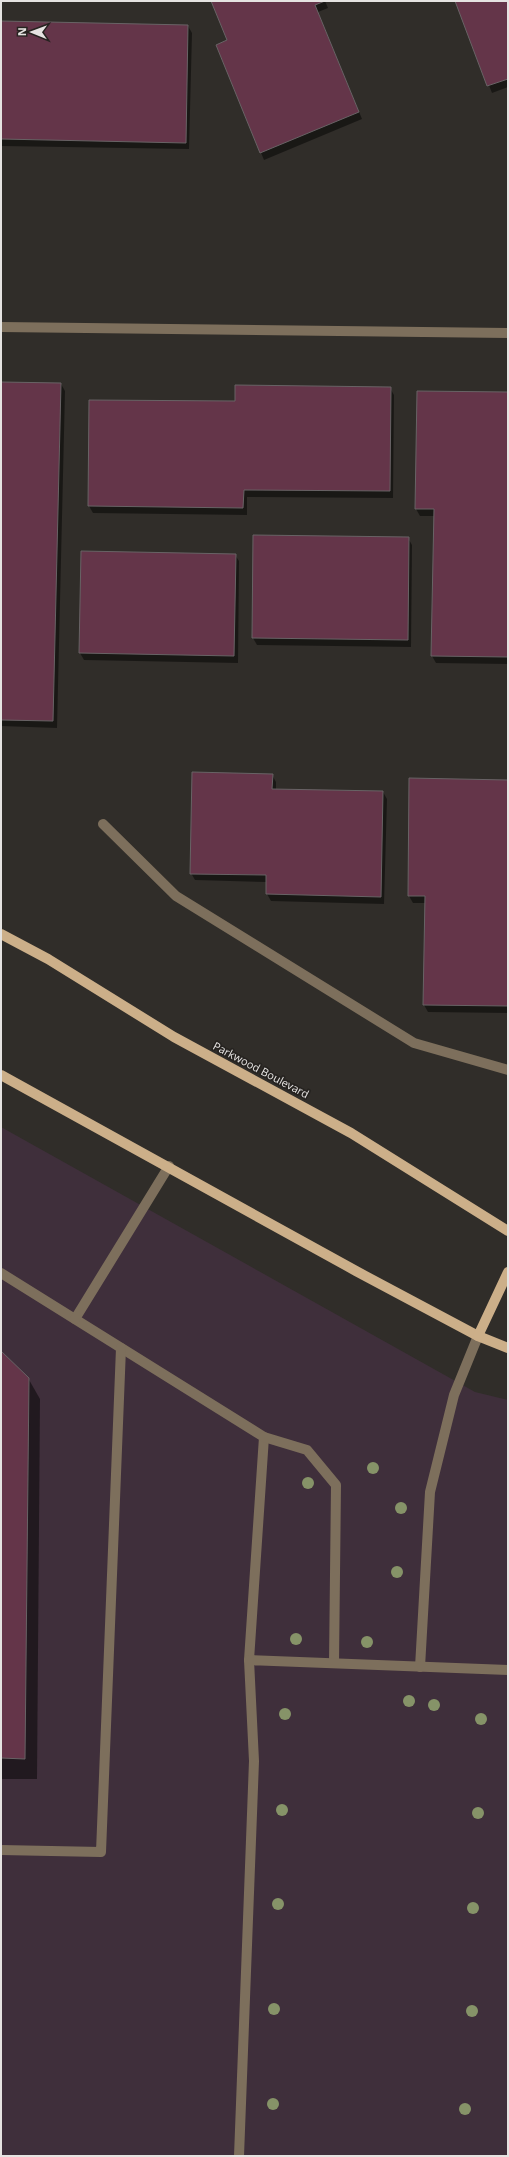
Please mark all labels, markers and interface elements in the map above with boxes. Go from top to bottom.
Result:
north arrow [12,12,52,52]
text: N [14,27,29,36]
street label: Parkwood Boulevard [211,1038,312,1101]

